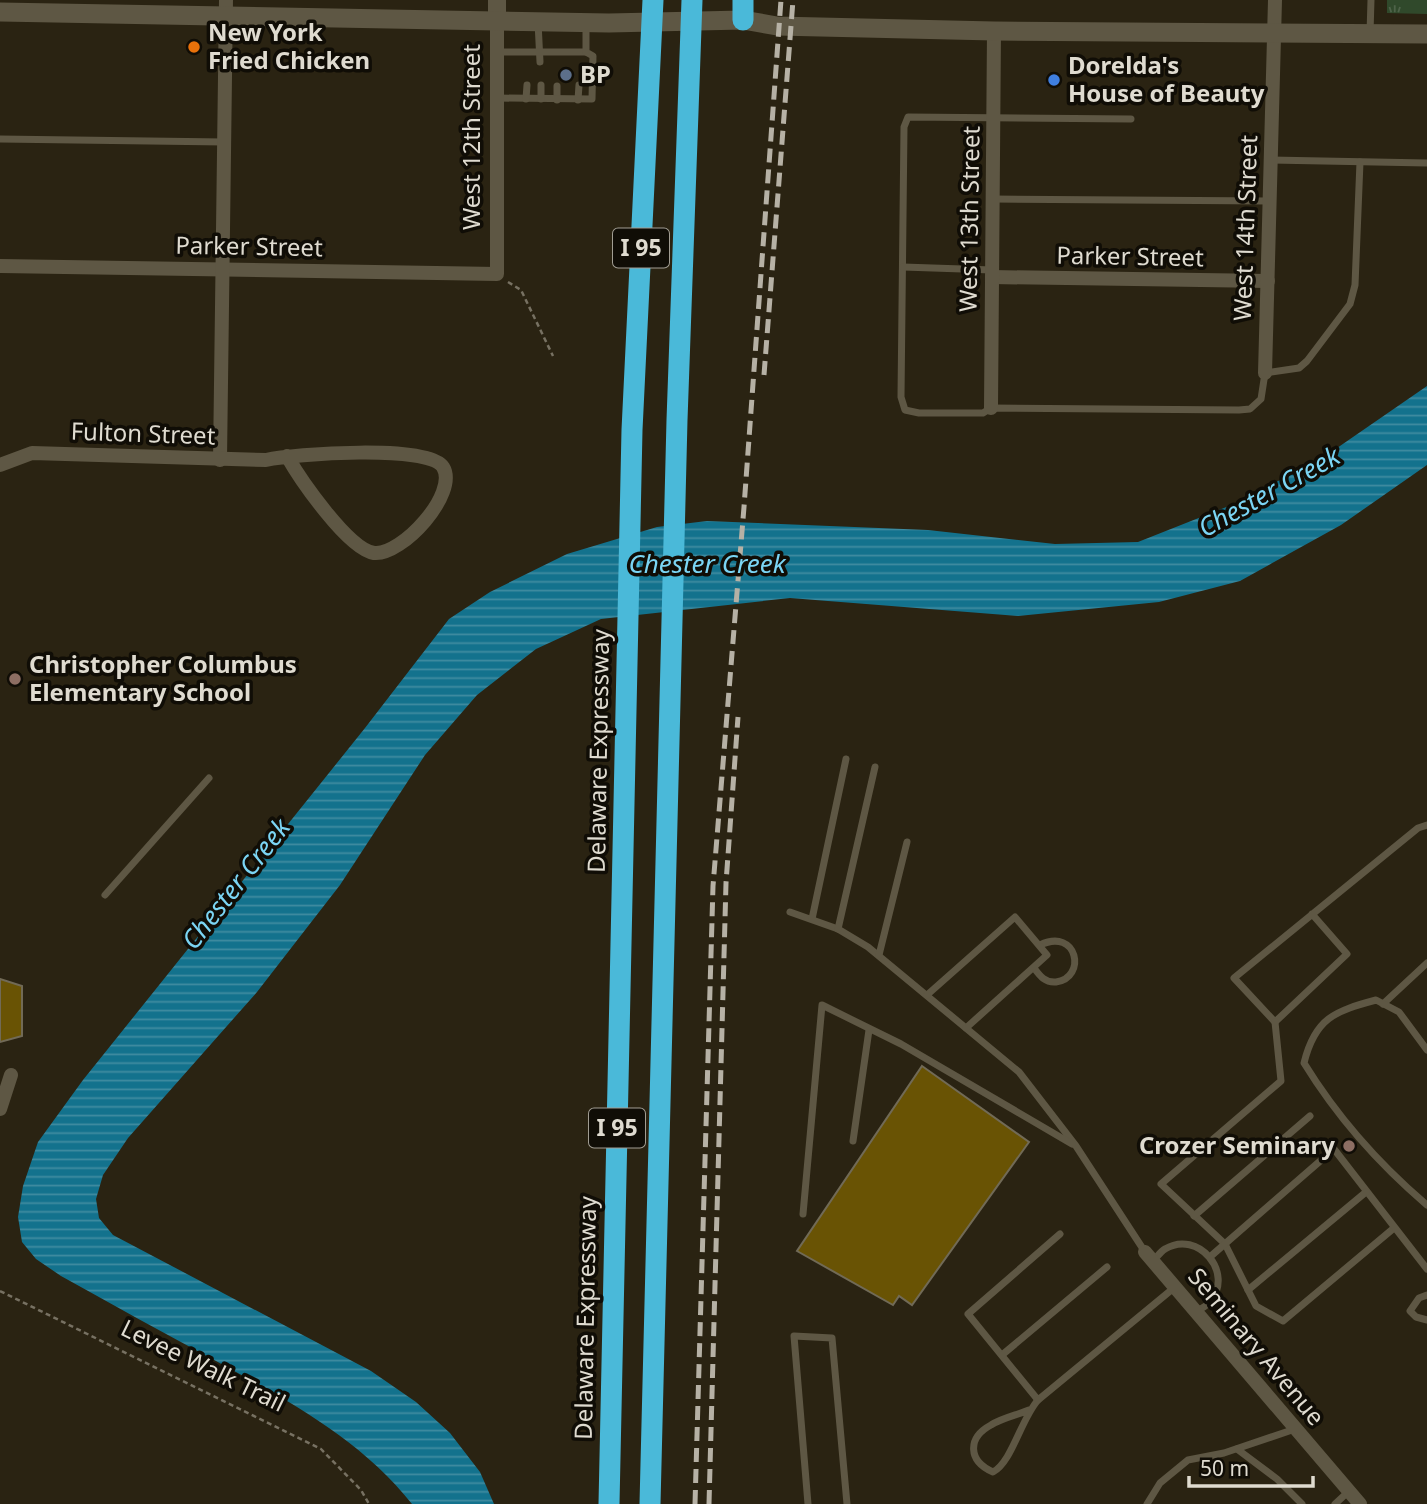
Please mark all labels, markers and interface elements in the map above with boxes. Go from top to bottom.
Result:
place label: New York Fried Chicken [208,15,370,76]
marker: New York Fried Chicken [186,39,202,55]
street label: West 12th Street [454,44,487,230]
place label: Dorelda's House of Beauty [1068,48,1265,109]
place label: BP [580,57,611,90]
marker: BP [558,67,574,83]
marker: Dorelda's House of Beauty [1046,72,1062,88]
street label: West 13th Street [950,125,987,312]
street label: West 14th Street [1225,134,1264,321]
street label: Parker Street [175,228,323,263]
road number: I 95 [613,229,669,268]
street label: Parker Street [1056,238,1204,273]
street label: Fulton Street [70,413,216,452]
water label: Chester Creek [1191,437,1347,545]
water label: Chester Creek [628,545,787,581]
street label: Delaware Expressway [579,628,616,873]
place label: Christopher Columbus Elementary School [29,647,297,708]
marker: Christopher Columbus Elementary School [7,671,23,687]
water label: Chester Creek [173,810,298,956]
road number: I 95 [589,1108,645,1148]
place label: Crozer Seminary [1139,1128,1335,1161]
marker: Crozer Seminary [1341,1138,1357,1154]
street label: Delaware Expressway [566,1195,603,1440]
street label: Seminary Avenue [1181,1260,1333,1432]
street label: Levee Walk Trail [116,1311,291,1419]
scale bar [1189,1444,1313,1488]
text: 50 m [1200,1454,1249,1482]

